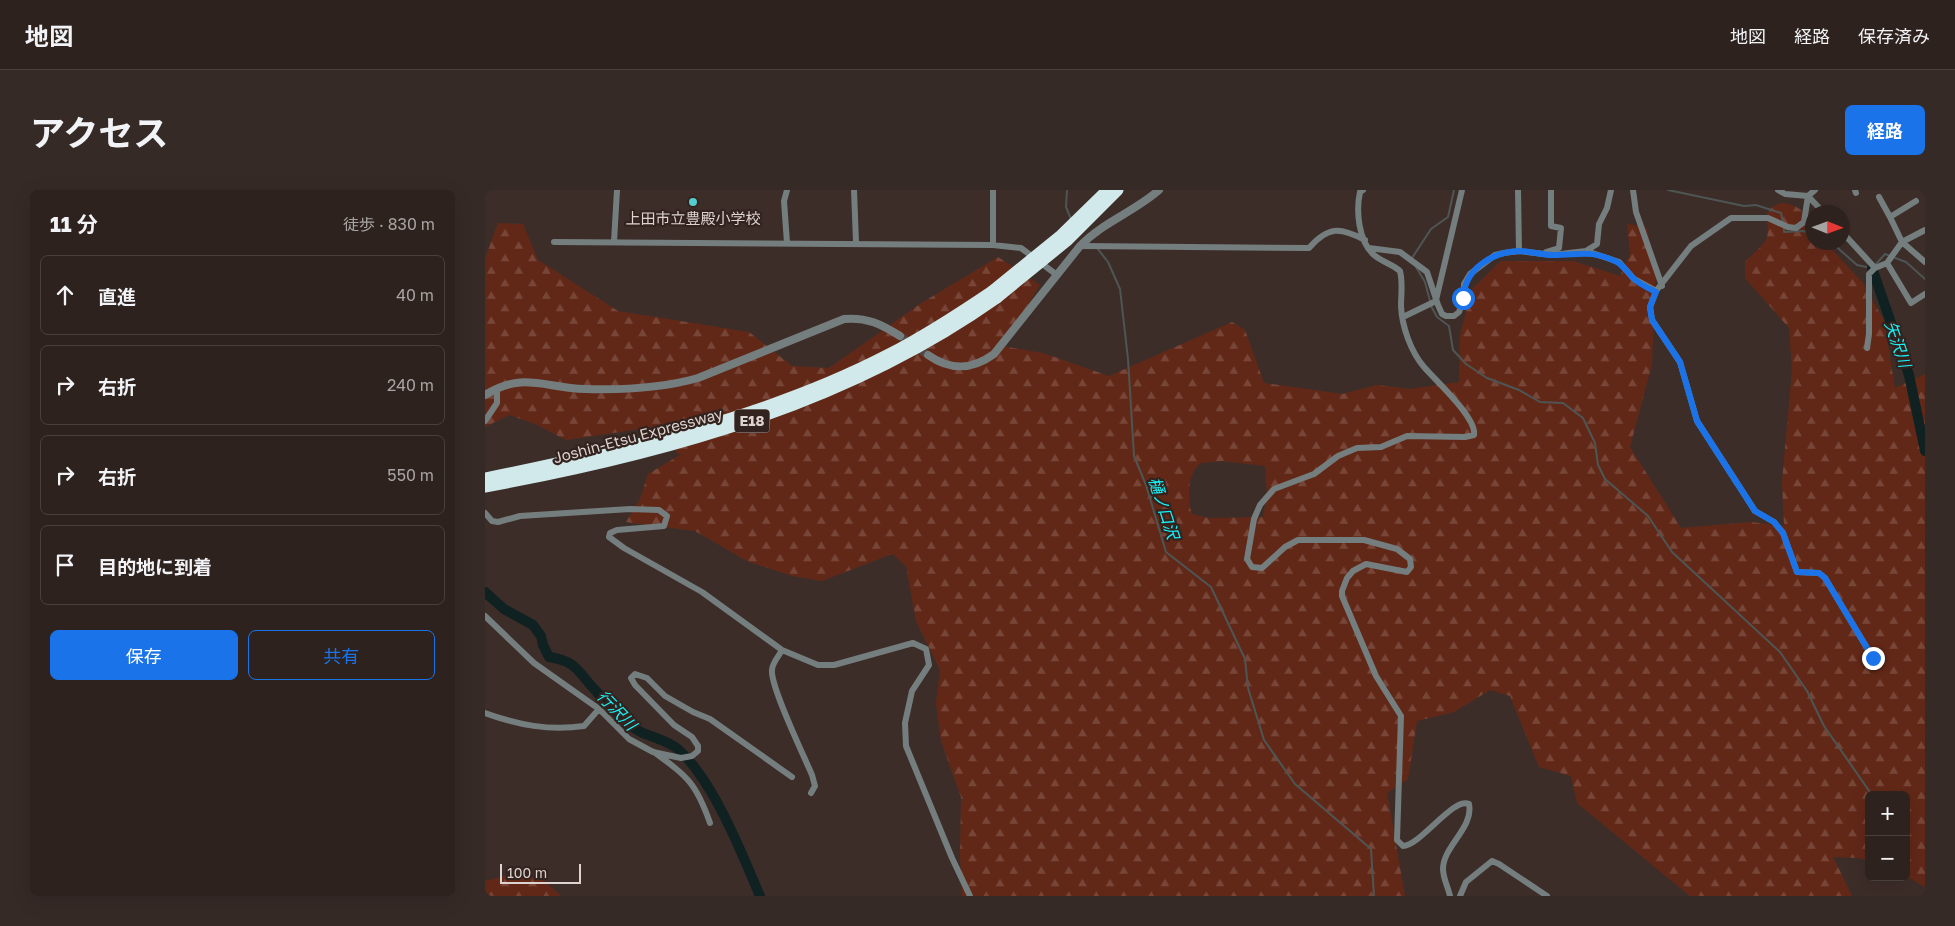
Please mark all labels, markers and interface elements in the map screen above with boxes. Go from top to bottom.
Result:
text: 地図 [25,21,73,50]
text: 地図 [1730,25,1766,47]
text: 経路 [1794,25,1830,47]
text: 保存済み [1858,25,1930,47]
button: 経路 [1845,105,1925,155]
text: アクセス [30,112,168,154]
marker: 上田市立豊殿小学校 [687,196,699,208]
north arrow [1805,205,1850,250]
place label: 上田市立豊殿小学校 [625,209,761,227]
text: 11 分 [50,211,98,237]
text: 徒歩 · 830 m [343,214,435,234]
icon: ahead [51,281,79,309]
text: 直進 [98,285,136,308]
text: 40 m [396,285,434,305]
route start [1452,287,1475,310]
water label: 矢沢川 [1881,318,1916,372]
icon: right [51,371,79,399]
text: 右折 [98,375,136,398]
text: 240 m [387,375,434,395]
street label: Joshin-Etsu Expressway [551,404,725,466]
road number: E18 [735,410,769,432]
icon: right [51,461,79,489]
text: 右折 [98,465,136,488]
text: 550 m [387,465,434,485]
water label: 樋ノ口沢 [1145,474,1184,543]
icon: arrive [51,551,79,579]
text: 目的地に到着 [98,555,212,578]
button: 保存 [50,630,238,680]
button: 共有 [248,630,435,680]
route end [1862,647,1885,670]
water label: 行沢川 [593,686,642,736]
map controls [1865,791,1910,881]
button: + [1865,791,1910,836]
button: − [1865,836,1910,881]
scale bar [500,861,581,884]
text: 100 m [507,864,547,881]

